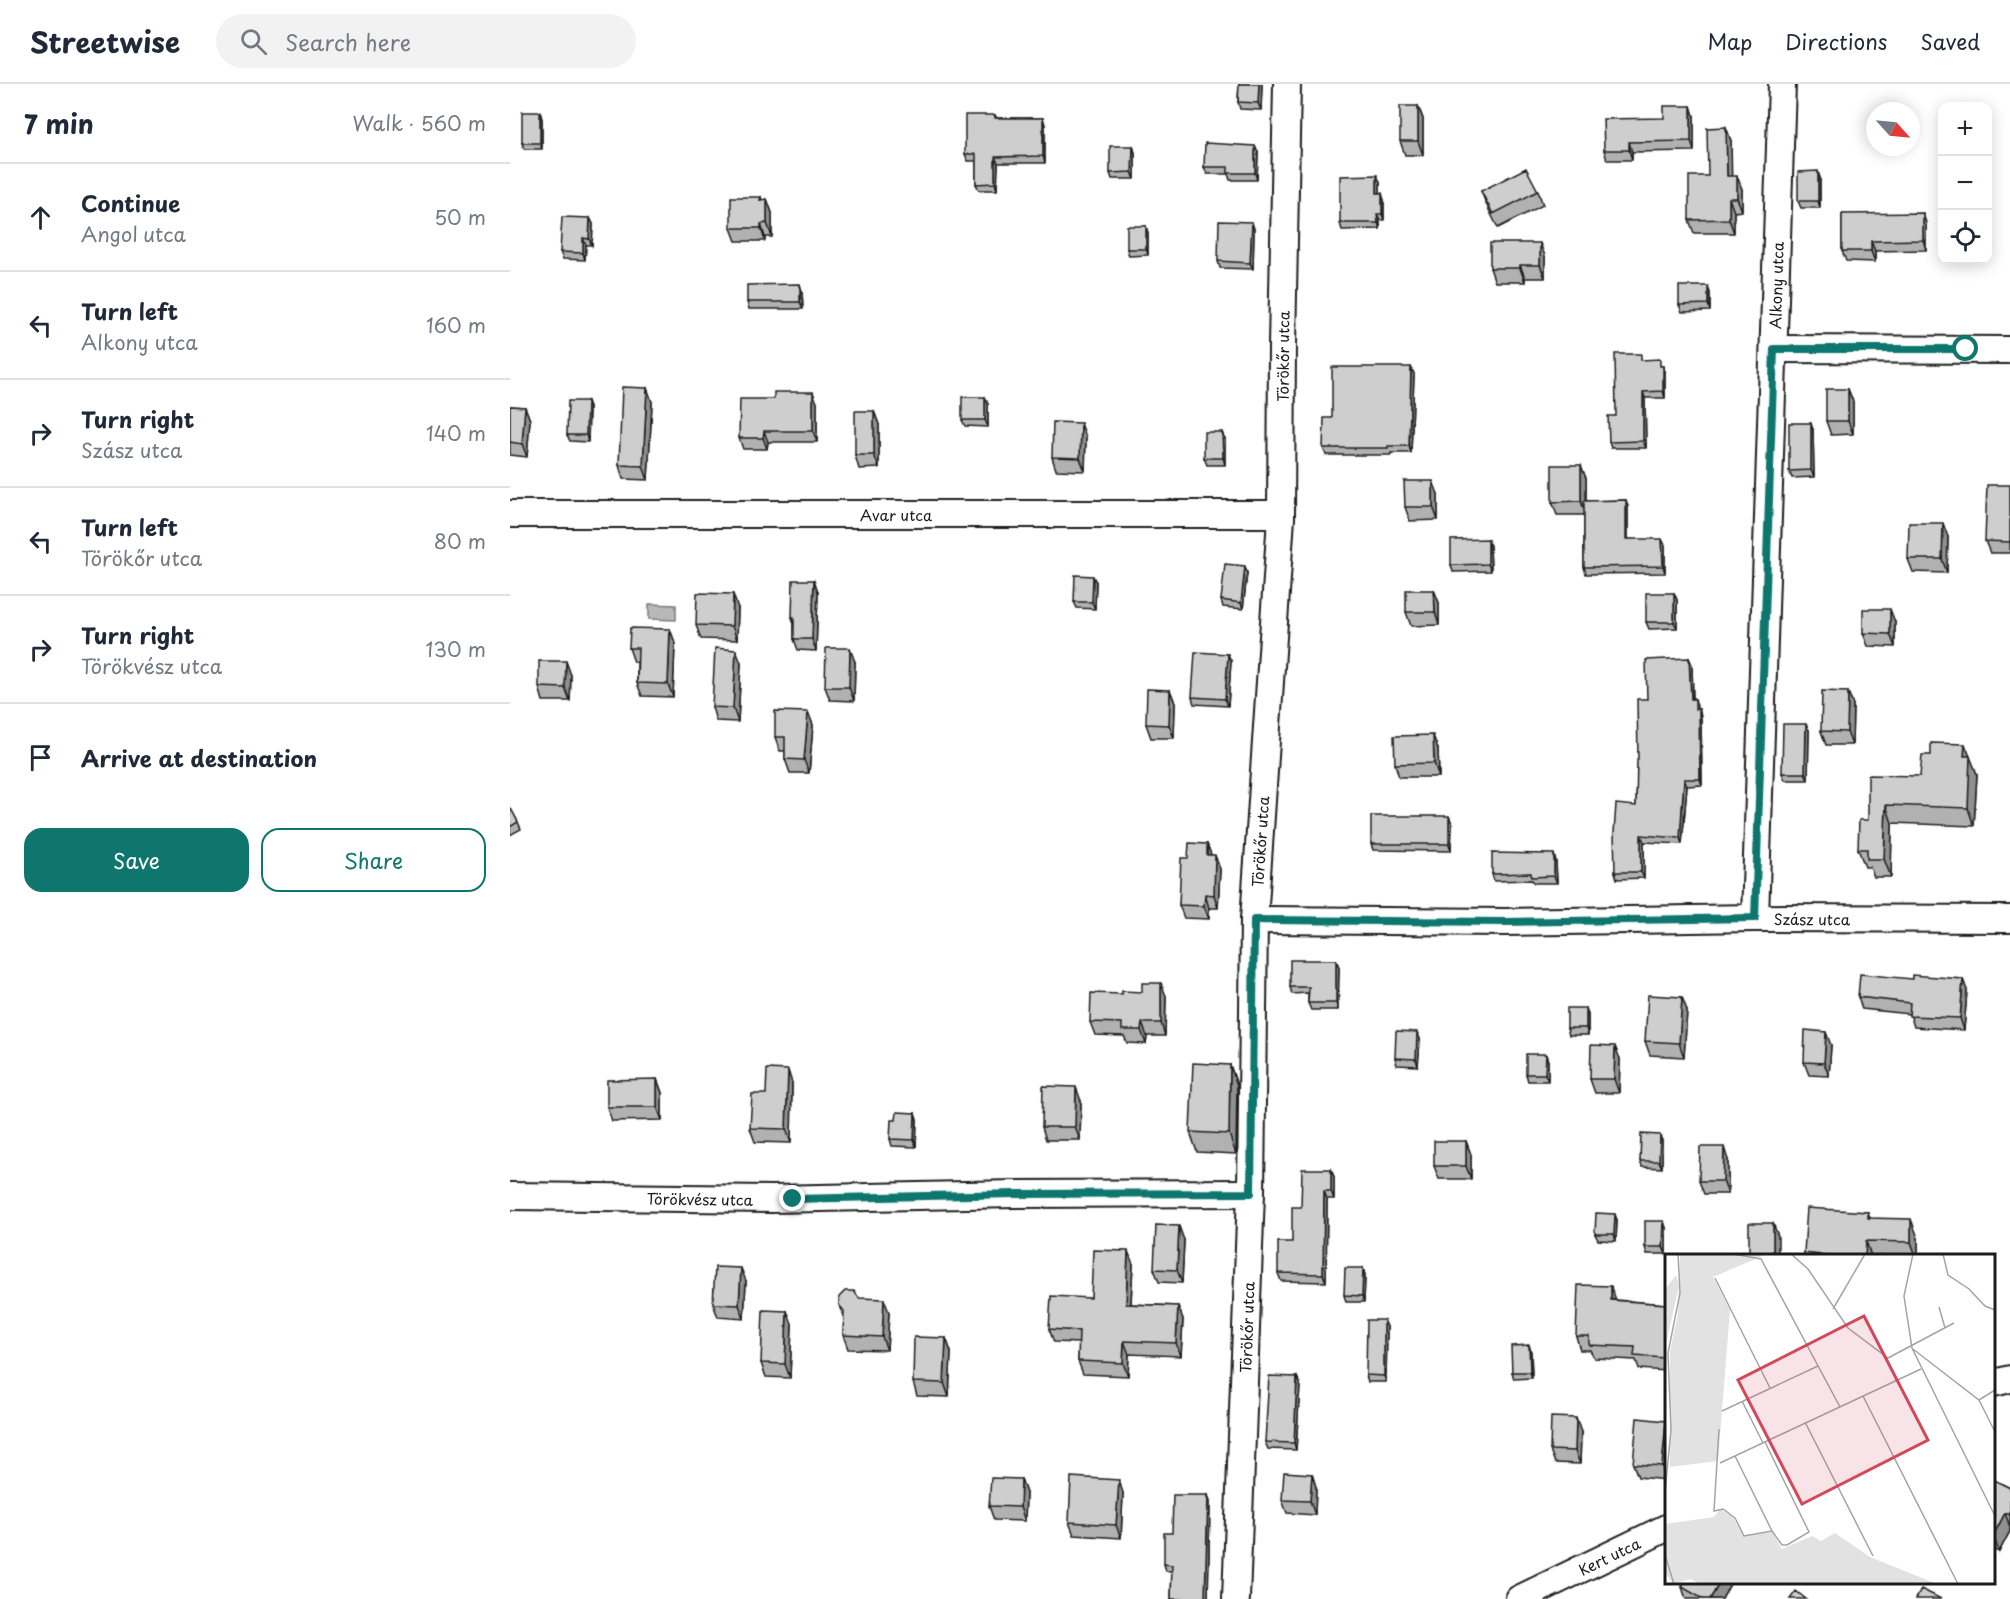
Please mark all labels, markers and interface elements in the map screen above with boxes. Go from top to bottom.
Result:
search box [216,14,636,68]
text: Streetwise [30,20,180,63]
icon: search [237,25,270,58]
text: Search here [285,25,411,58]
text: Map [1707,25,1752,57]
text: Directions [1785,25,1887,57]
text: Saved [1920,25,1980,57]
north arrow [1866,102,1920,156]
map controls [1938,102,1992,264]
button: + [1938,102,1992,156]
text: 7 min [24,104,94,143]
text: Walk · 560 m [352,108,486,138]
button: − [1938,156,1992,210]
text: Continue [81,186,180,219]
icon: ahead [24,201,57,234]
text: 50 m [434,202,486,232]
button: locate [1938,210,1992,264]
text: Angol utca [81,219,186,249]
street label: Alkony utca [1763,241,1788,329]
text: Turn left [81,294,178,327]
icon: left [24,309,57,342]
text: 160 m [426,310,486,340]
street label: Törökőr utca [1270,310,1294,402]
text: Alkony utca [81,327,198,357]
route start [1952,335,1978,361]
text: Turn right [81,402,194,435]
icon: right [24,417,57,450]
text: 140 m [426,418,486,448]
text: Szász utca [81,435,183,465]
street label: Avar utca [860,503,932,526]
text: Turn left [81,510,178,543]
icon: left [24,525,57,558]
text: 80 m [434,526,486,556]
text: Törökőr utca [81,543,202,573]
text: Turn right [81,618,194,651]
icon: right [24,633,57,666]
text: 130 m [426,634,486,664]
text: Törökvész utca [81,651,222,681]
icon: arrive [24,741,57,774]
text: Arrive at destination [81,741,317,774]
street label: Törökőr utca [1245,795,1274,888]
button: Save [24,828,249,892]
button: Share [261,828,486,892]
street label: Szász utca [1774,907,1851,930]
route end [779,1185,805,1211]
street label: Törökvész utca [647,1186,754,1210]
inset map [1665,1254,1995,1584]
street label: Törökőr utca [1233,1281,1259,1373]
street label: Kert utca [1574,1530,1644,1580]

